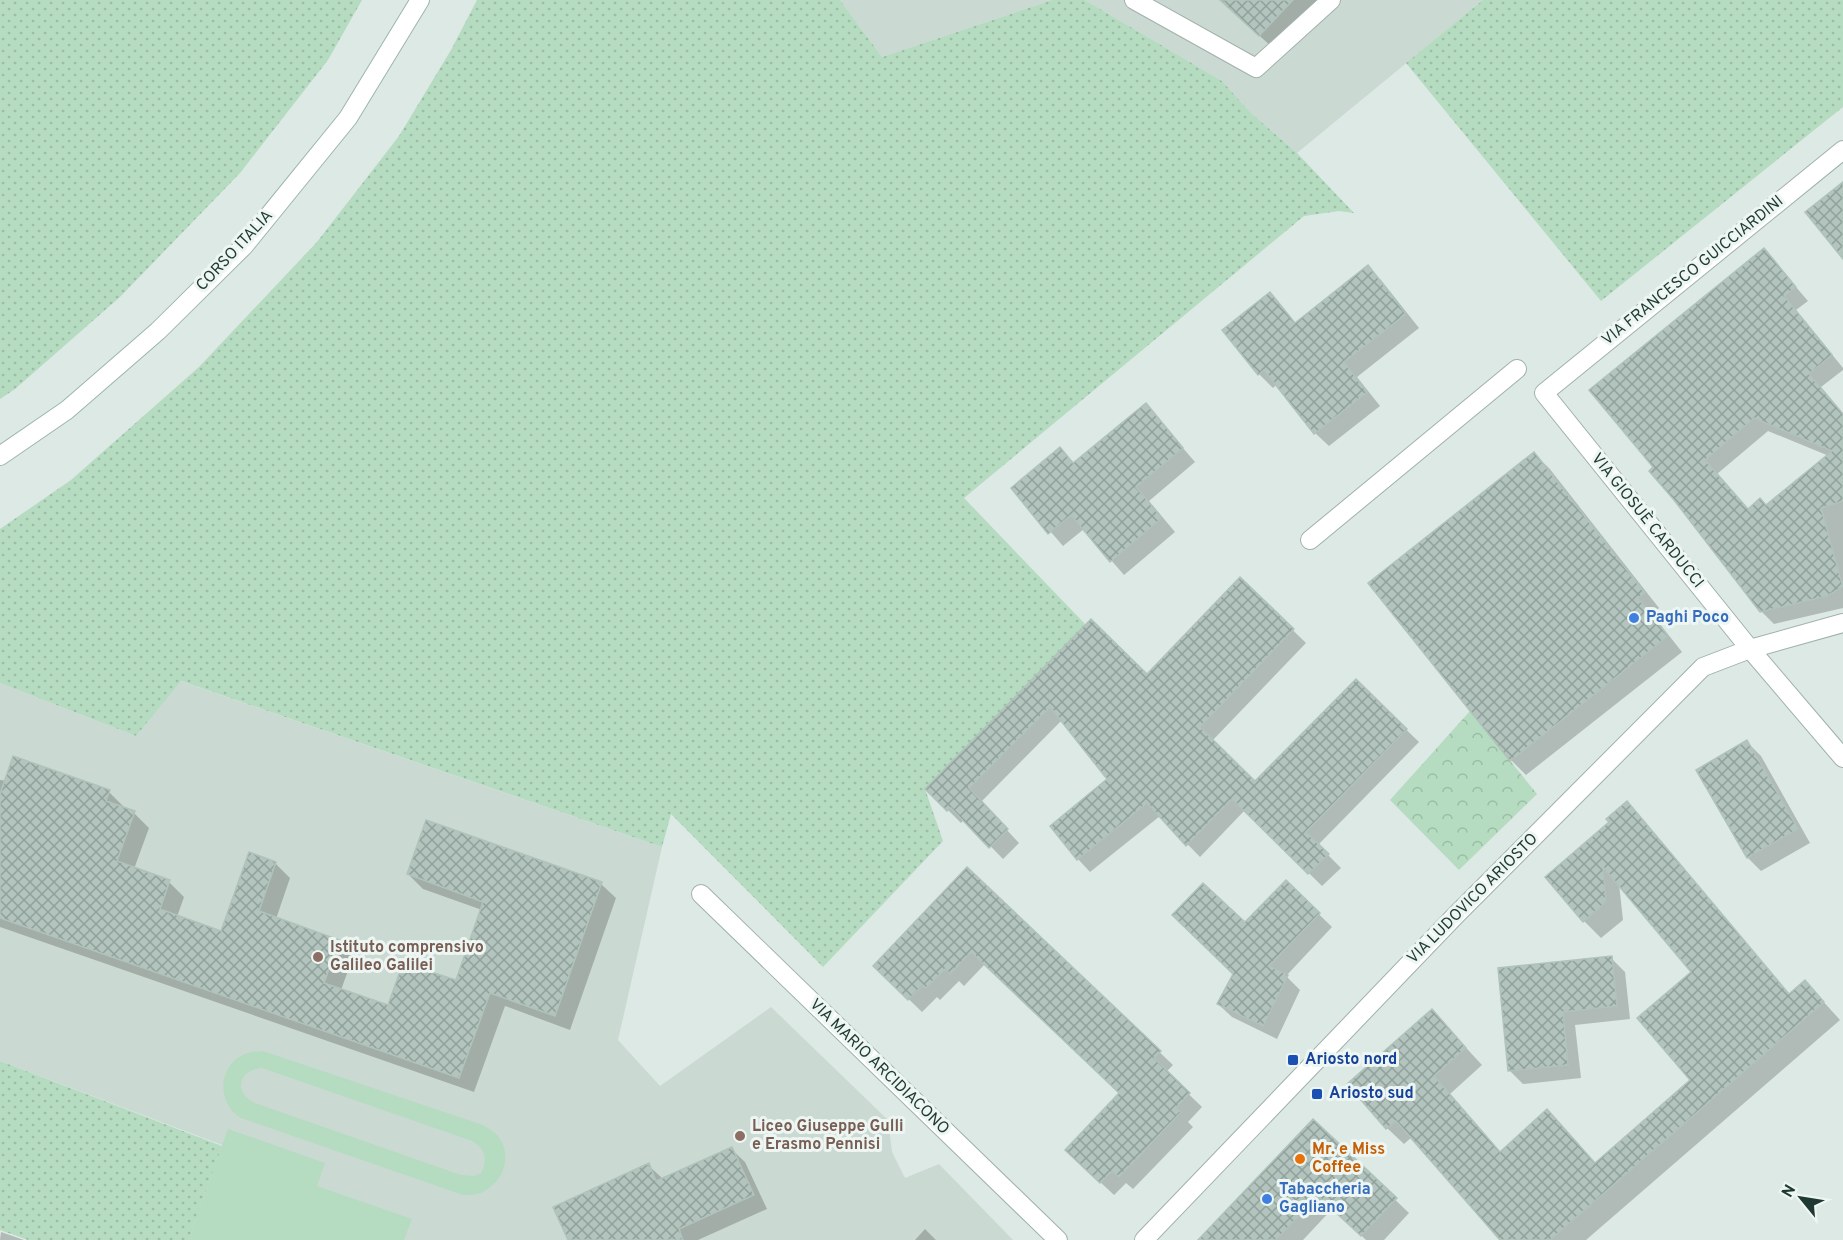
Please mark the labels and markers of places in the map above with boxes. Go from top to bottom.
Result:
place label: Paghi Poco [1646,608,1729,628]
marker: Paghi Poco [1627,611,1641,625]
place label: Istituto comprensivo Galileo Galilei [330,938,484,976]
marker: Istituto comprensivo Galileo Galilei [311,950,325,964]
place label: Ariosto nord [1305,1050,1397,1070]
marker: Ariosto nord [1286,1053,1300,1067]
place label: Ariosto sud [1329,1084,1414,1104]
marker: Ariosto sud [1310,1087,1324,1101]
place label: Liceo Giuseppe Gulli e Erasmo Pennisi [752,1117,904,1155]
marker: Liceo Giuseppe Gulli e Erasmo Pennisi [733,1129,747,1143]
place label: Mr. e Miss Coffee [1312,1140,1385,1178]
marker: Mr. e Miss Coffee [1293,1152,1307,1166]
place label: Tabaccheria Gagliano [1279,1180,1371,1218]
marker: Tabaccheria Gagliano [1260,1192,1274,1206]

